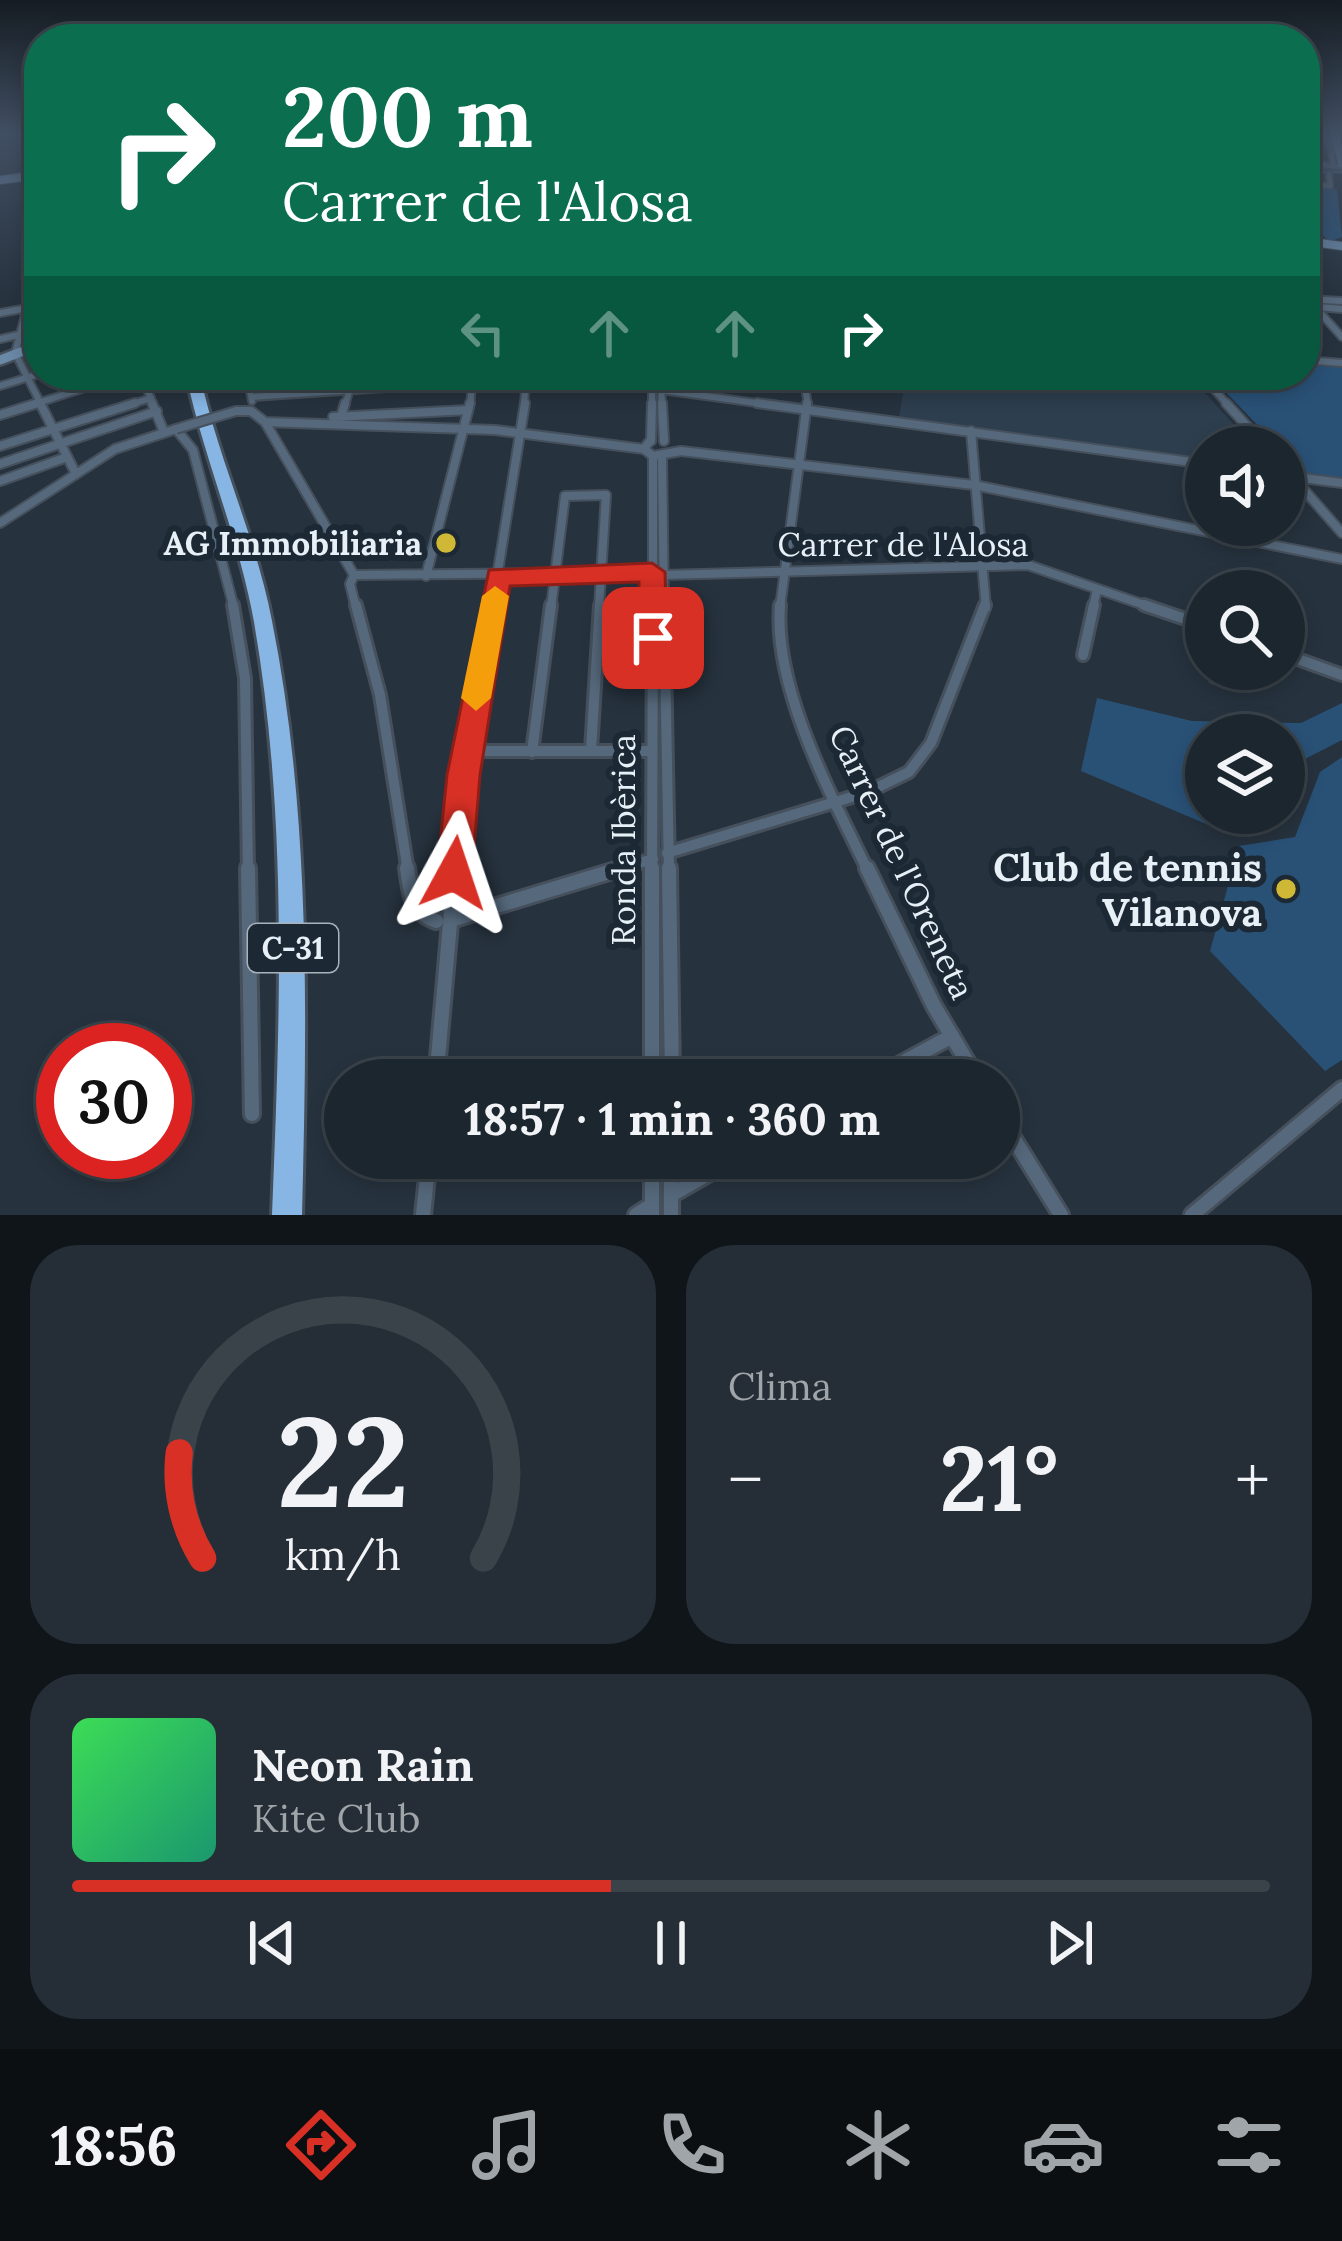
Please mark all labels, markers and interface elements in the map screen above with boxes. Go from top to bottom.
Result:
text: 200 m [282,62,533,170]
icon: right [84,72,240,228]
text: Carrer de l'Alosa [282,167,693,236]
icon: left [450,300,516,366]
icon: ahead [576,300,642,366]
icon: ahead [702,300,768,366]
icon: right [828,300,894,366]
map controls [1185,426,1305,834]
button: sound [1185,426,1305,546]
place label: AG Immobiliaria [163,522,422,564]
street label: Carrer de l'Alosa [777,523,1029,565]
marker: AG Immobiliaria [433,530,459,556]
button: search [1185,570,1305,690]
pin [602,587,704,689]
icon: arrive [620,605,686,671]
button: layers [1185,714,1305,834]
street label: Carrer de l'Oreneta [820,719,984,1005]
street label: Ronda Ibèrica [602,734,644,946]
position arrow [391,810,517,936]
place label: Club de tennis Vilanova [993,842,1262,937]
marker: Club de tennis Vilanova [1273,876,1299,902]
road number: C-31 [248,924,338,972]
speed limit sign: 30 [36,1023,192,1179]
text: 18:57 · 1 min · 360 m [464,1090,880,1147]
text: Clima [728,1361,832,1411]
text: 22 [276,1381,410,1541]
text: 21° [940,1420,1058,1536]
text: − [728,1437,763,1521]
text: + [1235,1437,1270,1521]
text: km/h [285,1526,401,1581]
text: Neon Rain [252,1736,474,1793]
text: Kite Club [252,1793,421,1843]
icon: previous [239,1910,305,1976]
icon: pause [638,1910,704,1976]
icon: next [1037,1910,1103,1976]
icon: directions [279,2103,363,2187]
icon: music [465,2103,549,2187]
icon: phone [650,2103,734,2187]
icon: climate [836,2103,920,2187]
icon: car [1021,2103,1105,2187]
icon: filters [1207,2103,1291,2187]
text: 18:56 [51,2111,177,2180]

